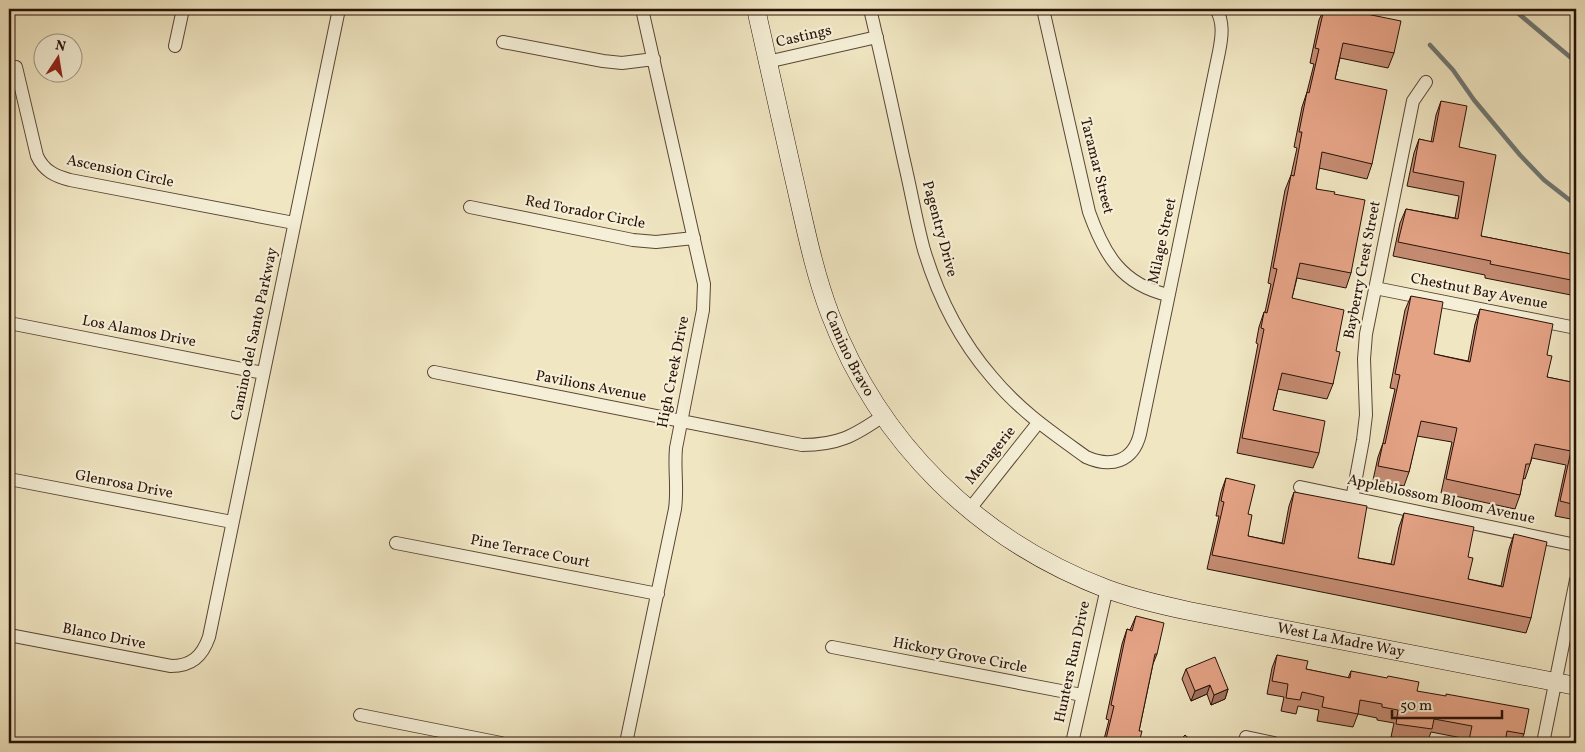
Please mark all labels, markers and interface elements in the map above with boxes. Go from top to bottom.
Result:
street label: Castings [774,20,834,54]
north arrow [32,32,82,82]
text: N [53,36,67,57]
street label: Taramar Street [1074,116,1118,216]
street label: Ascension Circle [64,150,176,194]
street label: Pagentry Drive [916,179,962,279]
street label: Red Torador Circle [523,191,647,235]
street label: Milage Street [1144,196,1182,286]
street label: Bayberry Crest Street [1339,199,1387,341]
street label: Camino del Santo Parkway [226,246,284,422]
street label: Chestnut Bay Avenue [1409,268,1549,316]
street label: Camino Bravo [819,308,879,401]
street label: Los Alamos Drive [80,311,198,353]
street label: High Creek Drive [653,314,695,430]
street label: Pavilions Avenue [534,366,648,408]
street label: Menagerie [961,422,1021,490]
street label: Glenrosa Drive [73,465,175,505]
street label: Appleblossom Bloom Avenue [1345,470,1537,530]
street label: Pine Terrace Court [468,530,592,574]
street label: Hunters Run Drive [1050,599,1096,725]
street label: West La Madre Way [1275,618,1406,663]
street label: Blanco Drive [60,619,148,655]
street label: Hickory Grove Circle [891,633,1029,679]
scale bar [1392,687,1502,719]
text: 50 m [1400,696,1432,717]

